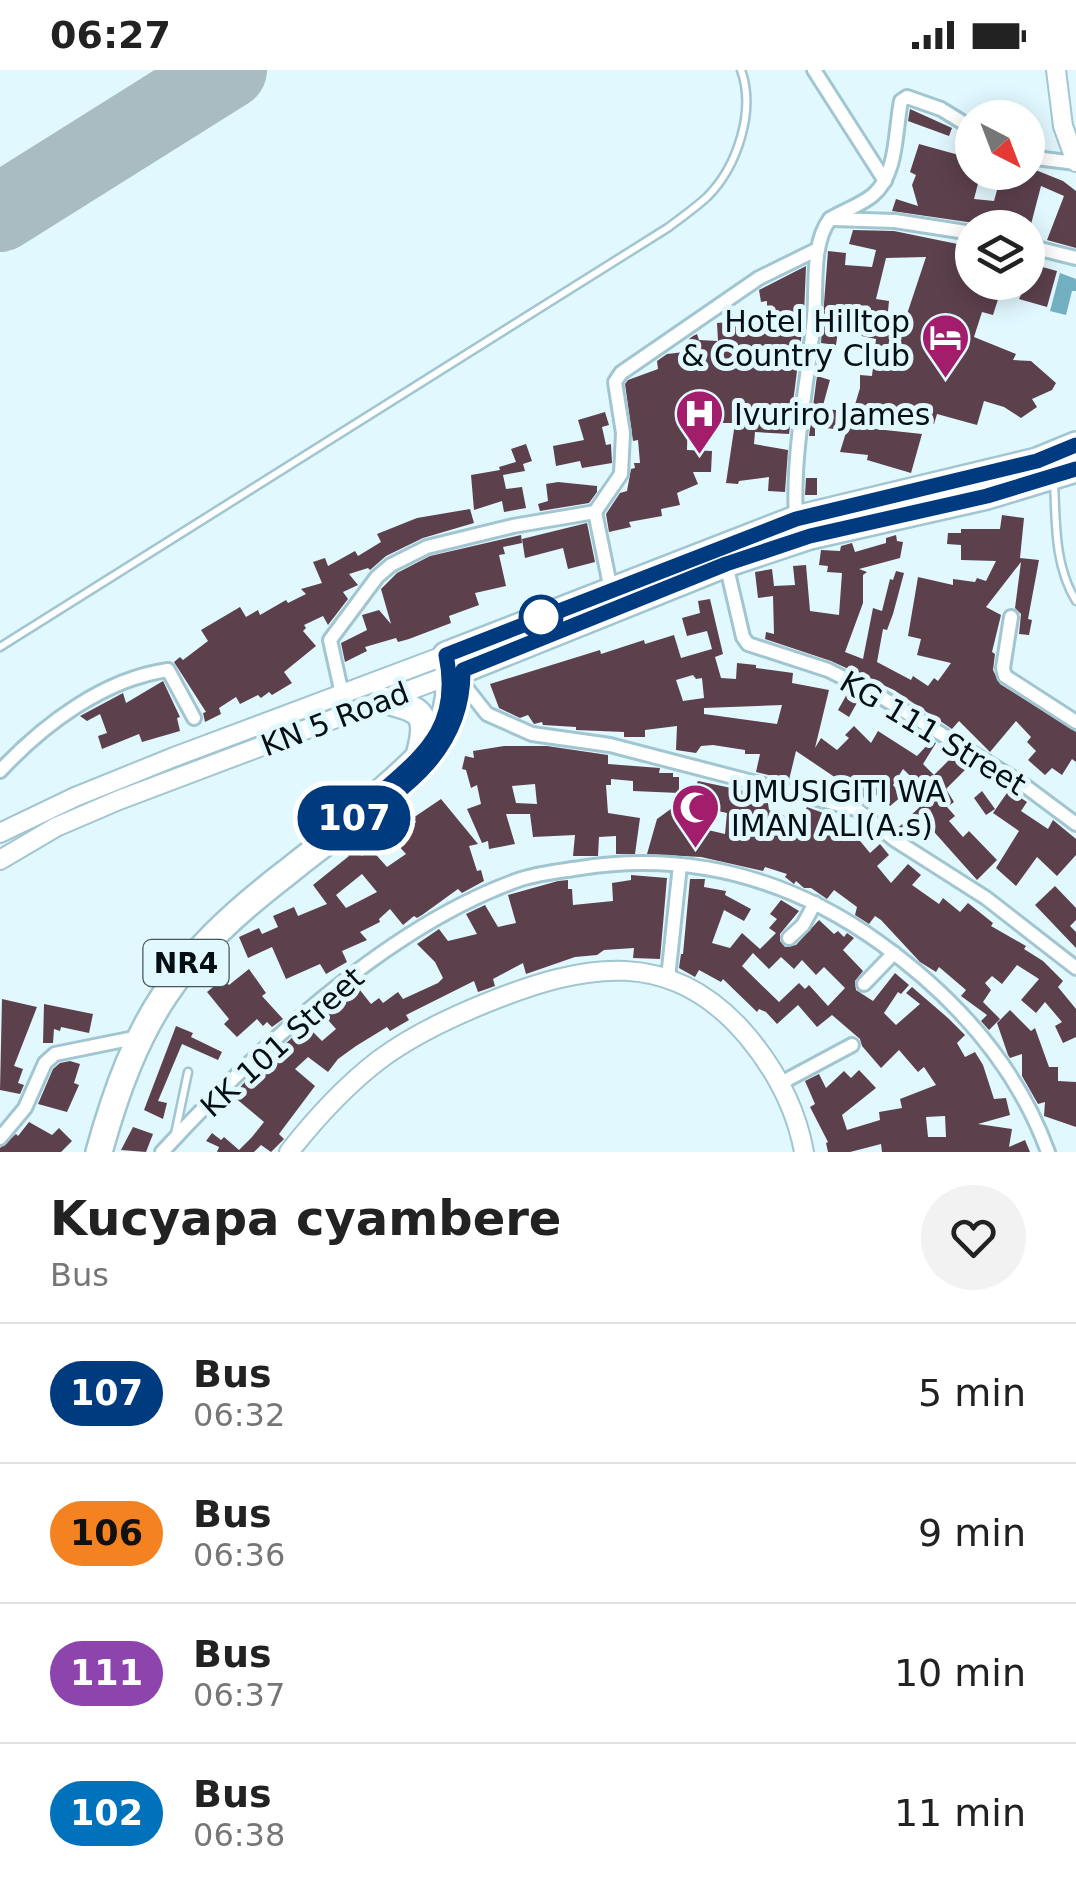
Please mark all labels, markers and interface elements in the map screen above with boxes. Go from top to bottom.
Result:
text: 06:27 [50,13,171,57]
north arrow [955,100,1045,190]
map controls [955,100,1045,300]
button: layers [955,210,1045,300]
place label: Hotel Hilltop & Country Club [681,304,910,373]
hotel icon: Hotel Hilltop & Country Club [919,312,971,380]
hospital icon: Ivuriro James [673,388,725,456]
place label: Ivuriro James [734,397,930,432]
unlabelled marker [520,596,562,638]
street label: KG 111 Street [834,664,1032,802]
street label: KN 5 Road [256,675,414,763]
place label: UMUSIGITI WA IMAN ALI(A.s) [731,774,947,843]
mosque icon: UMUSIGITI WA IMAN ALI(A.s) [670,782,722,850]
line badge: 107 [296,786,412,850]
text: 107 [317,798,391,838]
road number: NR4 [144,940,228,986]
street label: KK 101 Street [193,960,371,1124]
button: heart [921,1185,1026,1290]
text: Kucyapa cyambere [50,1190,561,1246]
text: Bus [50,1256,109,1294]
text: Bus [193,1352,272,1396]
text: 5 min [918,1371,1026,1415]
text: 107 [70,1373,143,1413]
text: 06:32 [193,1396,285,1434]
text: Bus [193,1492,272,1536]
text: 9 min [918,1511,1026,1555]
text: 106 [70,1513,143,1553]
text: 06:36 [193,1536,285,1574]
text: Bus [193,1632,272,1676]
text: 10 min [894,1651,1026,1695]
text: 111 [70,1653,143,1693]
text: 06:37 [193,1676,285,1714]
text: Bus [193,1772,272,1816]
text: 11 min [894,1791,1026,1835]
text: 102 [70,1793,143,1833]
text: 06:38 [193,1816,285,1854]

